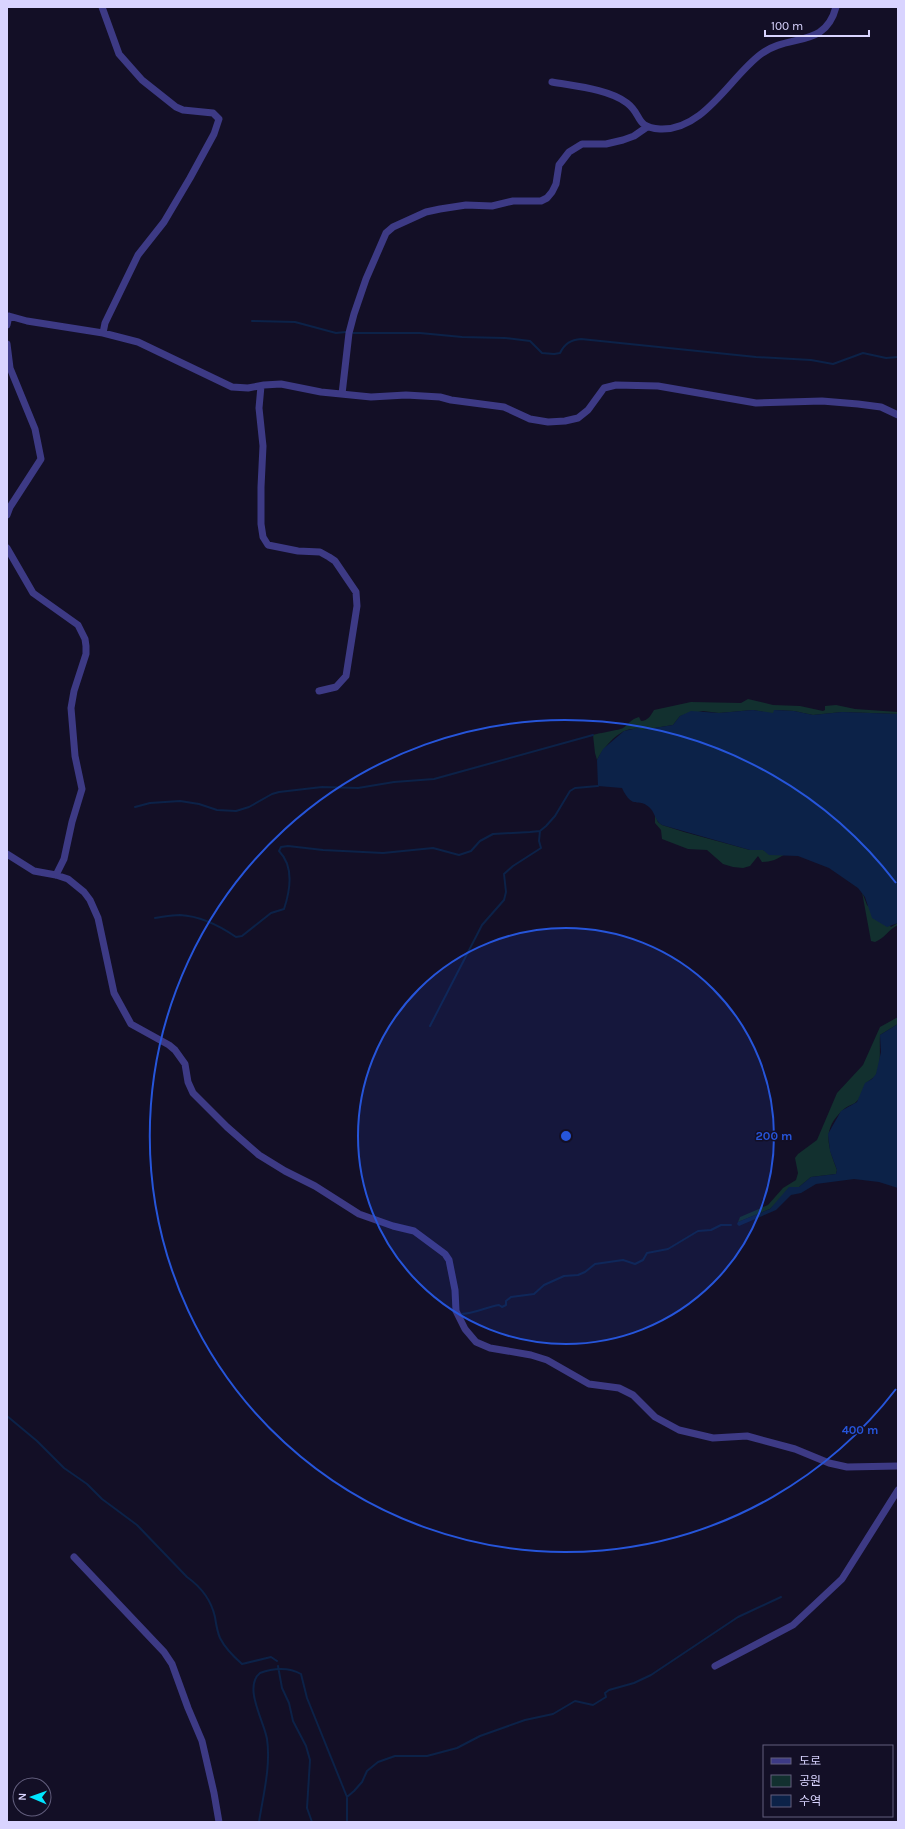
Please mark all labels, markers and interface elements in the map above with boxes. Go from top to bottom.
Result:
scale bar [765,12,869,38]
text: 100 m [771,19,803,33]
centre of rings [559,1129,573,1143]
text: 200 m [756,1129,792,1143]
text: 400 m [842,1423,878,1437]
legend [763,1745,893,1817]
text: 도로 [799,1754,821,1768]
text: 공원 [799,1774,821,1788]
north arrow [12,1777,52,1817]
text: N [16,1792,29,1801]
text: 수역 [799,1794,821,1808]

